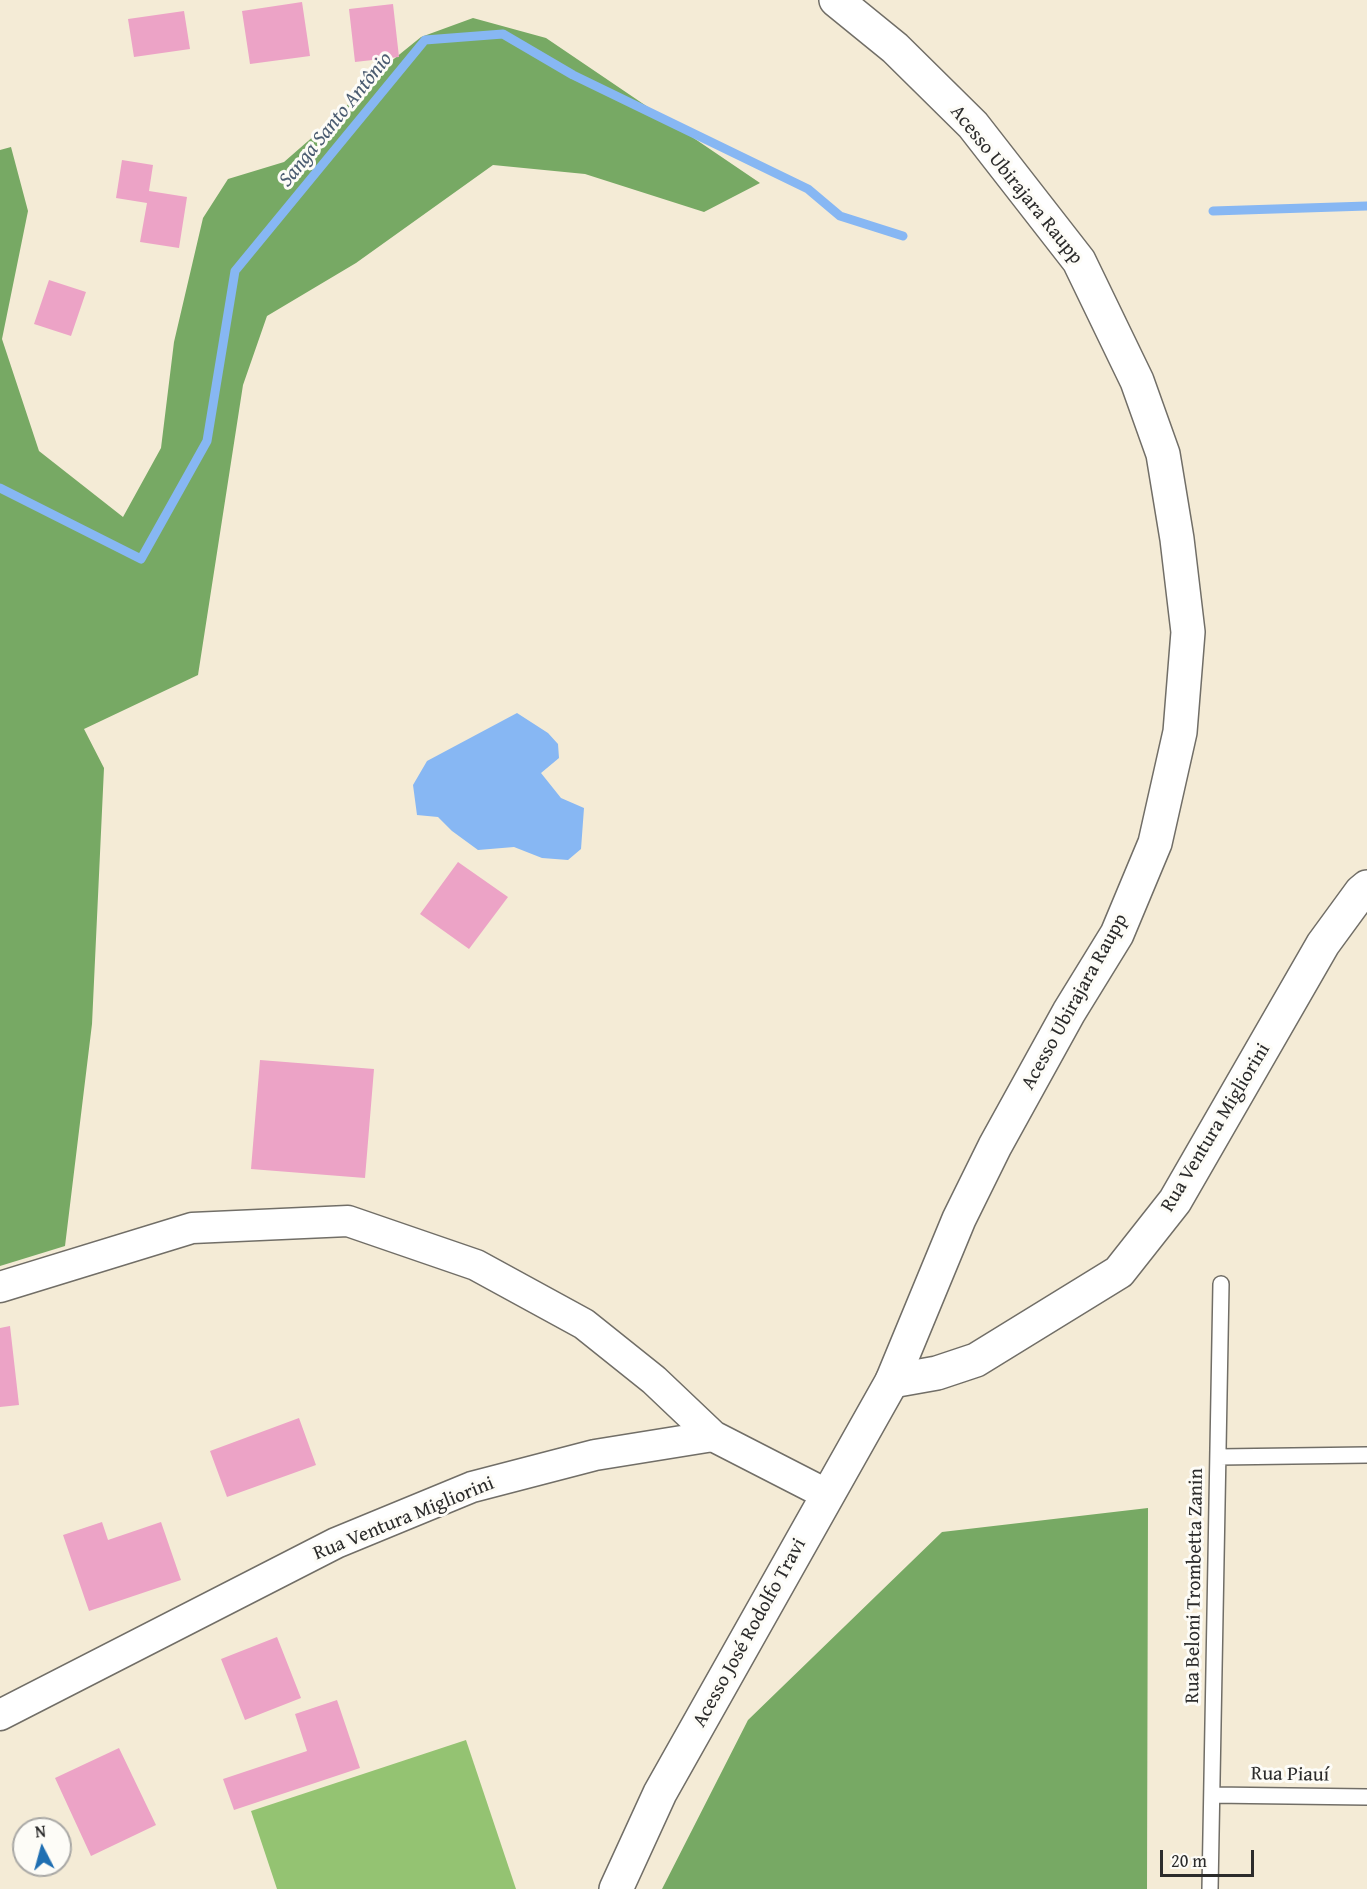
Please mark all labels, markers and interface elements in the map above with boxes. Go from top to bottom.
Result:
water label: Sanga Santo Antônio [274,48,398,192]
street label: Acesso Ubirajara Raupp [944,101,1088,269]
street label: Acesso Ubirajara Raupp [1017,910,1133,1094]
street label: Rua Ventura Migliorini [1156,1039,1276,1217]
street label: Rua Beloni Trombetta Zanin [1181,1468,1209,1704]
street label: Rua Ventura Migliorini [310,1472,498,1566]
street label: Acesso José Rodolfo Travi [688,1534,812,1732]
street label: Rua Piauí [1251,1762,1329,1788]
north arrow [12,1817,72,1877]
text: N [34,1819,47,1844]
scale bar [1163,1838,1258,1876]
text: 20 m [1171,1847,1207,1874]

